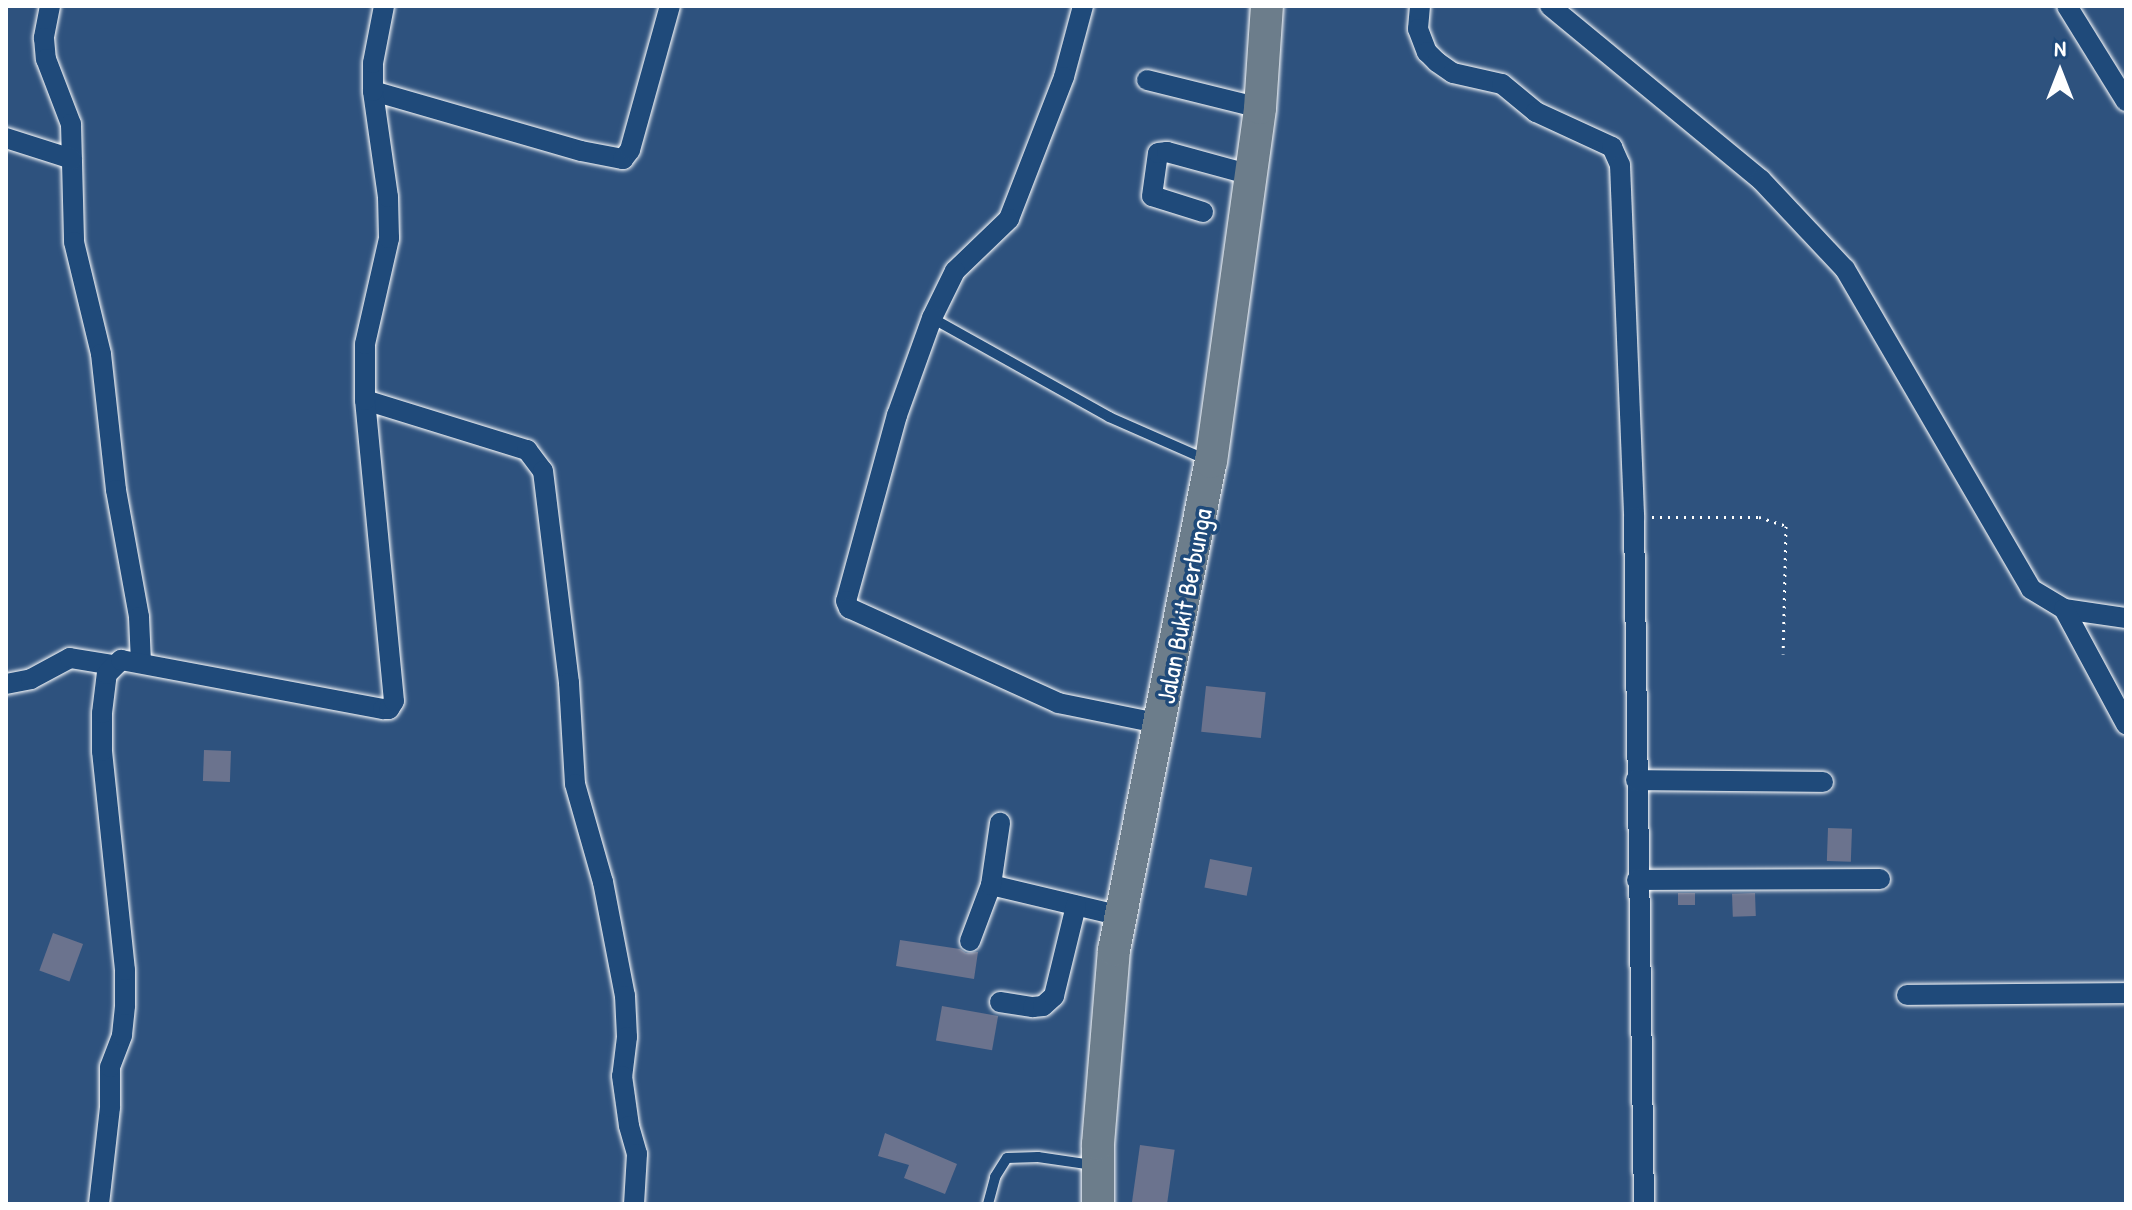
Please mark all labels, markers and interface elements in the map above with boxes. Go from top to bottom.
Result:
north arrow [2020,32,2100,112]
text: N [2054,33,2066,63]
street label: Jalan Bukit Berbunga [1150,506,1218,706]

